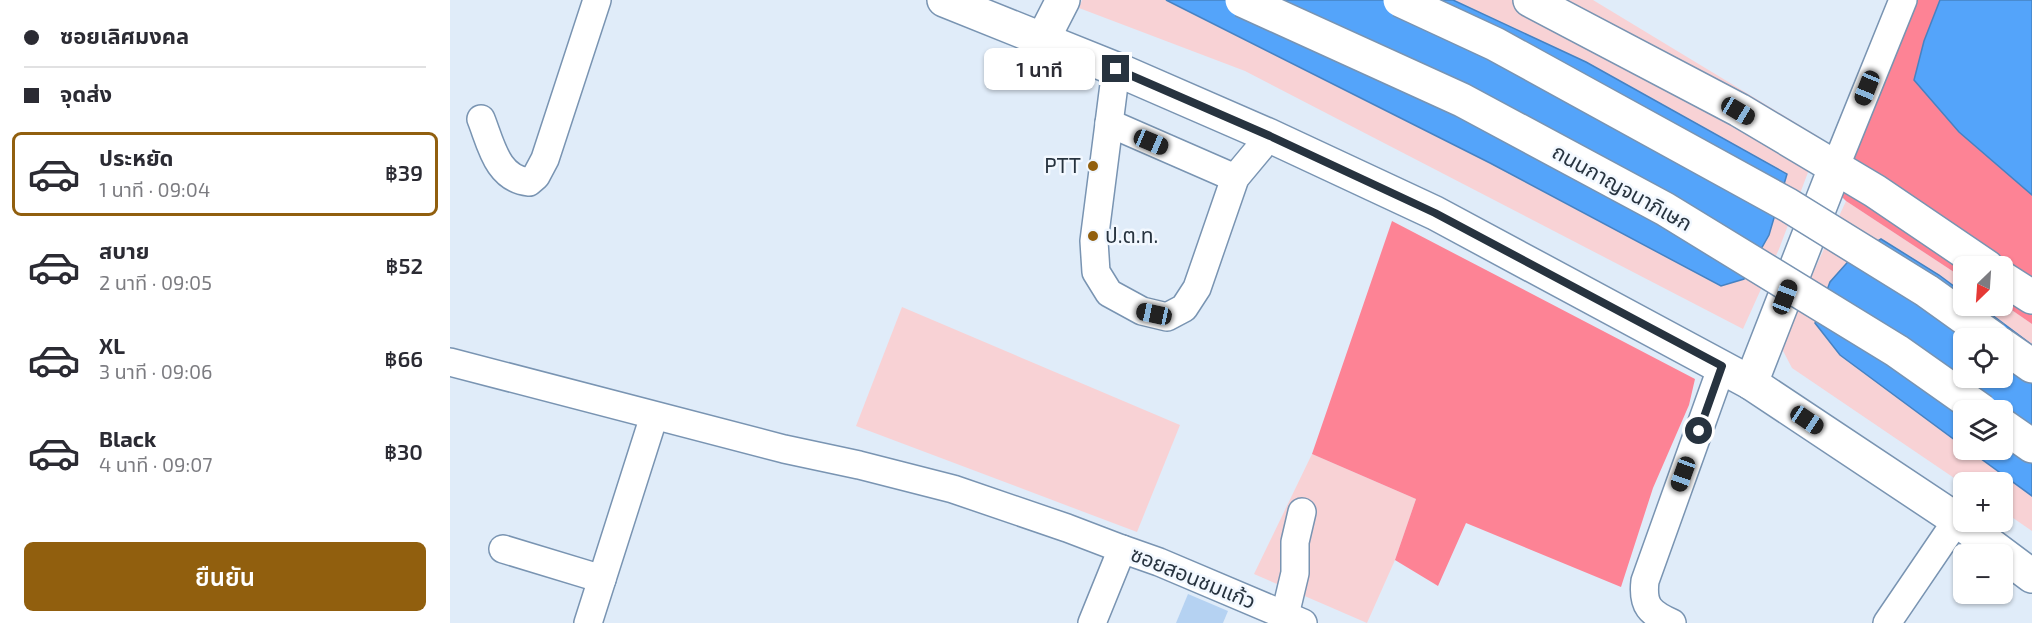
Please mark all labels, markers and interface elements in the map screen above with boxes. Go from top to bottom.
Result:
text: ซอยเลิศมงคล [60,22,189,48]
callout: 1 นาที [984,48,1095,90]
route end [1102,55,1129,82]
text: 1 นาที [1016,57,1063,81]
car [1852,68,1882,108]
text: จุดส่ง [60,80,112,106]
car [1718,94,1758,128]
car [1131,127,1171,157]
street label: ถนนกาญจนาภิเษก [1549,138,1697,235]
text: ประหยัด [99,144,174,170]
icon: car [27,147,81,201]
place label: PTT [1044,152,1081,177]
text: ฿39 [385,159,423,185]
marker: PTT [1086,159,1100,173]
text: 1 นาที · 09:04 [99,177,210,201]
place label: ป.ต.ท. [1105,222,1158,247]
marker: ป.ต.ท. [1086,229,1100,243]
text: สบาย [99,237,149,263]
icon: car [27,240,81,294]
text: ฿52 [386,252,423,278]
north arrow [1953,256,2013,316]
map controls [1953,256,2013,604]
text: 2 นาที · 09:05 [99,270,212,294]
car [1770,277,1800,317]
car [1135,301,1173,327]
button: locate [1953,328,2013,388]
text: XL [99,332,125,358]
icon: car [27,333,81,387]
text: ฿66 [385,345,423,371]
text: 3 นาที · 09:06 [99,359,213,383]
button: layers [1953,400,2013,460]
car [1787,402,1827,438]
route start [1685,417,1712,444]
text: Black [99,425,156,451]
icon: car [27,426,81,480]
text: ฿30 [384,438,423,464]
text: 4 นาที · 09:07 [99,452,212,476]
car [1668,454,1698,494]
button: + [1953,472,2013,532]
street label: ซอยสอนชมแก้ว [1127,540,1260,613]
button: ยืนยัน [24,542,426,611]
button: − [1953,544,2013,604]

